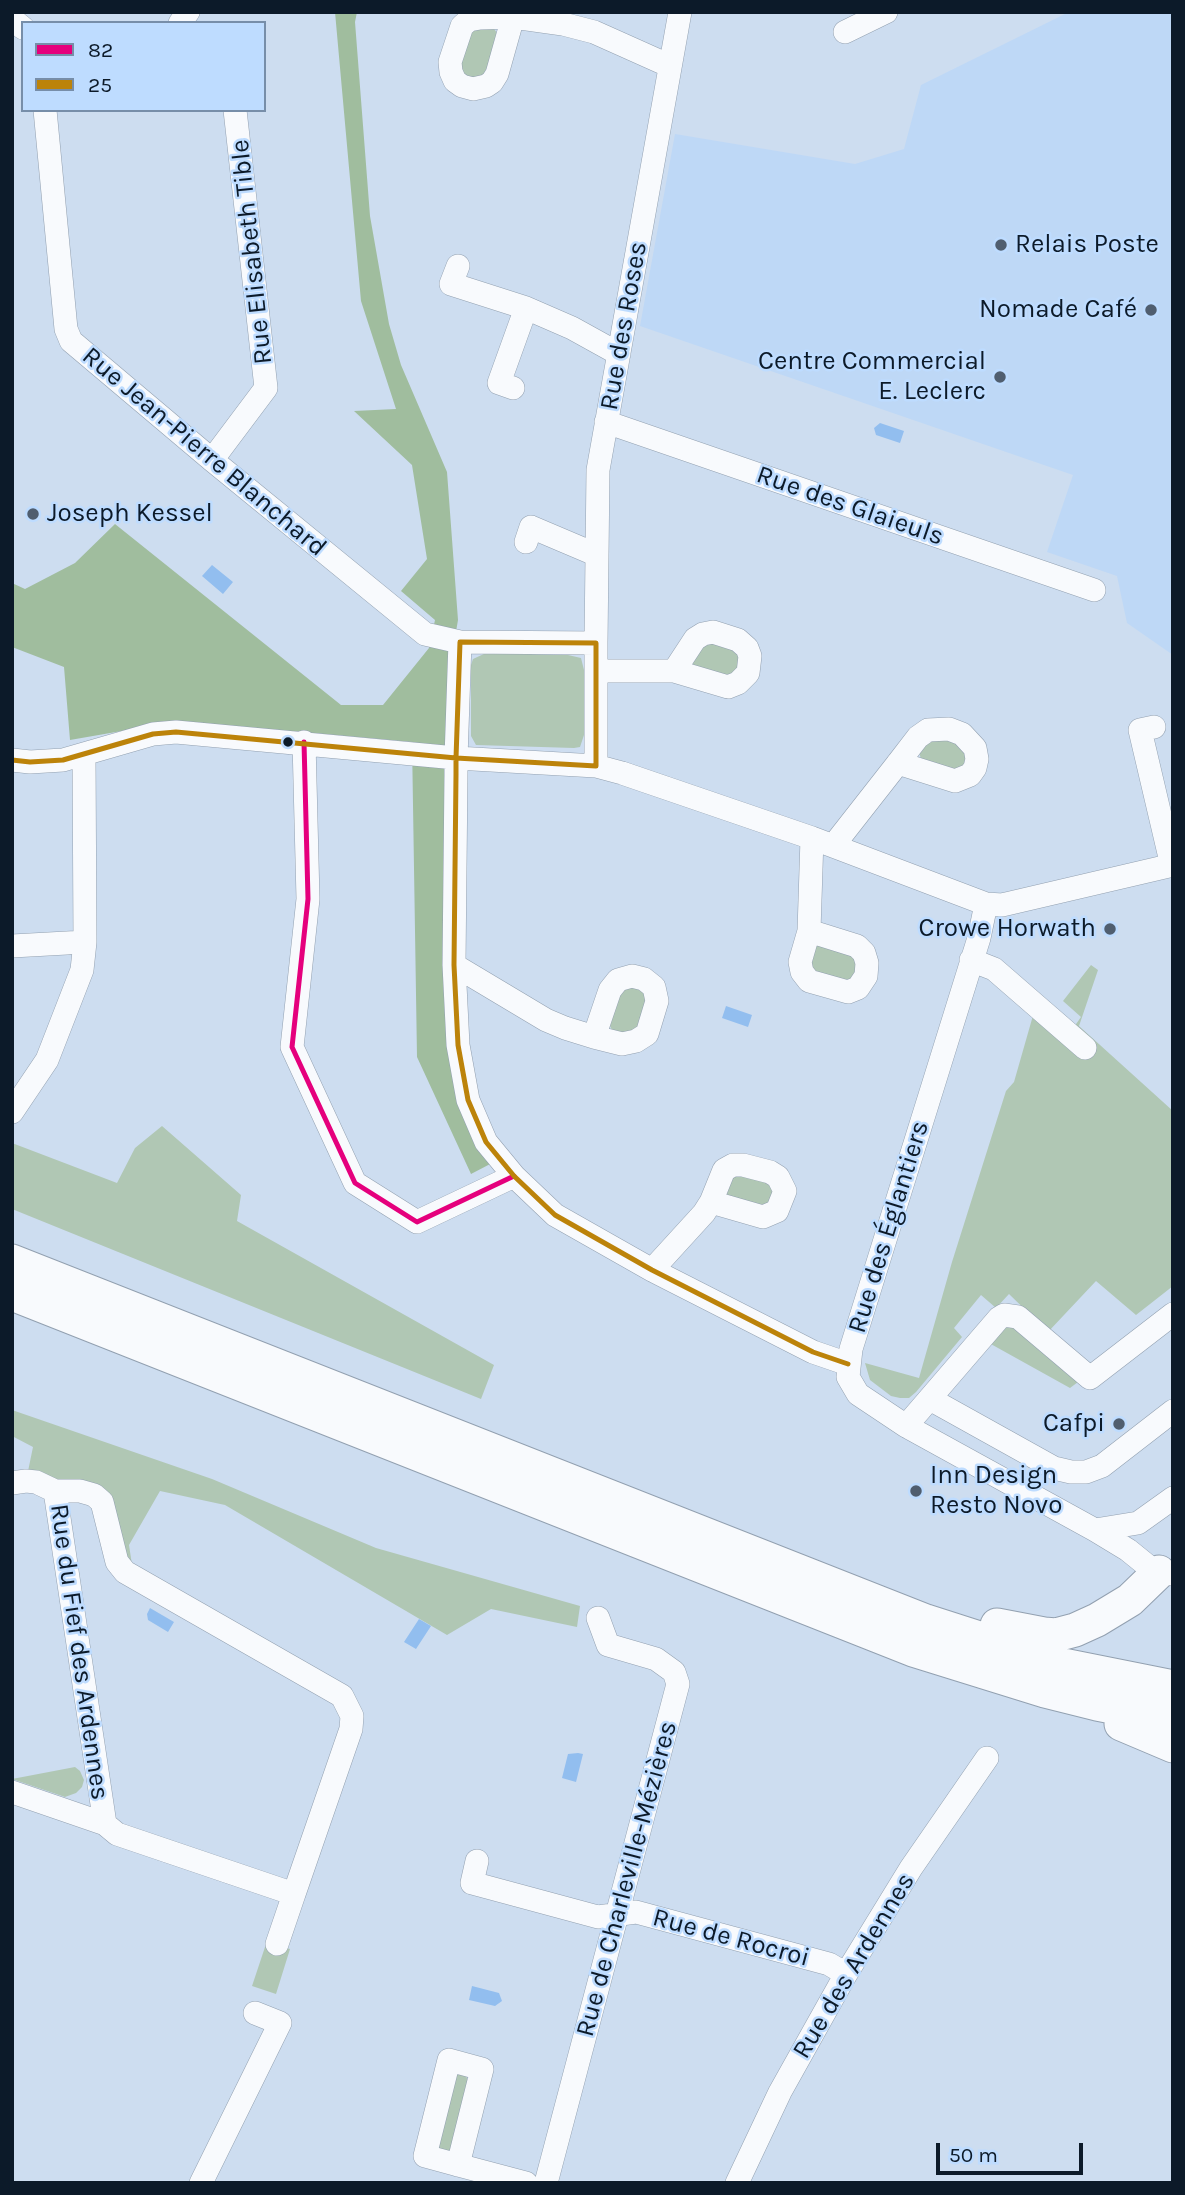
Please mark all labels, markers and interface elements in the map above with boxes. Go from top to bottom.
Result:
legend [21,21,266,112]
text: 82 [88,38,113,62]
text: 25 [88,73,112,97]
street label: Rue Elisabeth Tible [225,138,279,366]
place label: Relais Poste [1015,229,1159,261]
marker: Relais Poste [993,237,1009,253]
street label: Rue des Roses [594,239,654,413]
place label: Nomade Café [979,294,1137,326]
marker: Nomade Café [1143,302,1159,318]
street label: Rue Jean-Pierre Blanchard [75,341,333,563]
place label: Centre Commercial E. Leclerc [758,346,986,408]
marker: Centre Commercial E. Leclerc [992,369,1008,385]
street label: Rue des Glaieuls [752,459,948,553]
place label: Joseph Kessel [47,498,213,530]
marker: Joseph Kessel [25,506,41,522]
unlabelled marker [281,735,295,749]
place label: Crowe Horwath [918,913,1096,945]
marker: Crowe Horwath [1102,921,1118,937]
street label: Rue des Églantiers [842,1117,936,1337]
place label: Cafpi [1043,1408,1105,1440]
marker: Cafpi [1111,1416,1127,1432]
place label: Inn Design Resto Novo [930,1460,1062,1522]
marker: Inn Design Resto Novo [908,1483,924,1499]
street label: Rue du Fief des Ardennes [43,1502,115,1802]
street label: Rue de Charleville-Mézières [570,1718,684,2040]
street label: Rue des Ardennes [786,1867,922,2065]
street label: Rue de Rocroi [649,1902,813,1974]
scale bar [940,2128,1087,2172]
text: 50 m [949,2143,998,2167]

